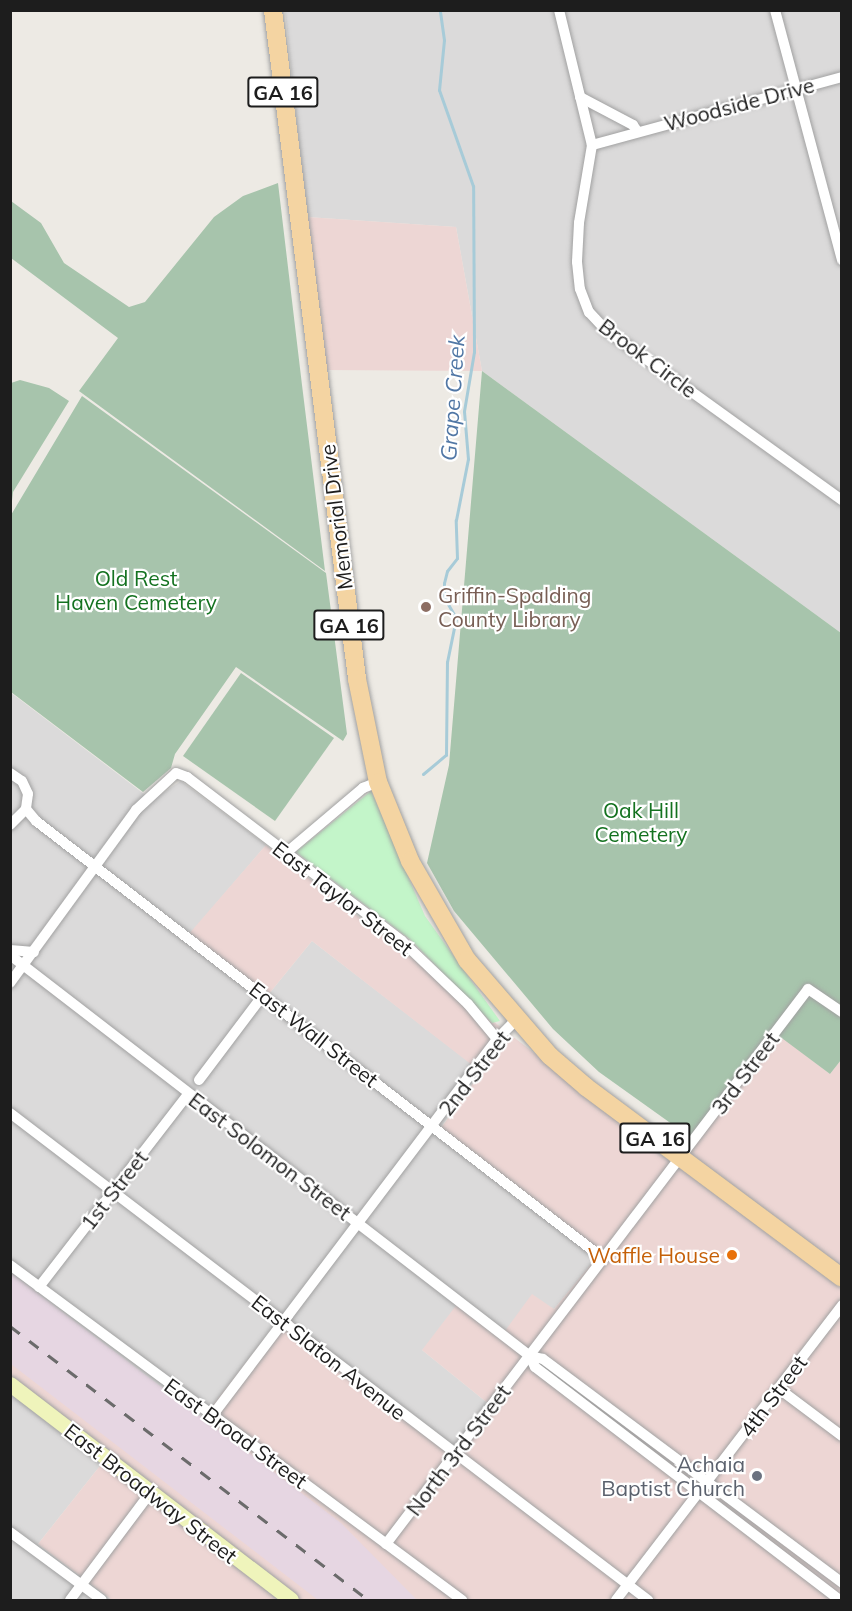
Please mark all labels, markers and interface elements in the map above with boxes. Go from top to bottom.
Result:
street label: Woodside Drive [661,72,817,136]
road number: GA 16 [247,75,319,109]
street label: Brook Circle [594,313,702,403]
water label: Grape Creek [435,334,471,462]
street label: Memorial Drive [315,443,357,591]
park label: Old Rest Haven Cemetery [55,565,217,615]
place label: Griffin-Spalding County Library [438,582,592,632]
marker: Griffin-Spalding County Library [419,600,433,614]
road number: GA 16 [313,608,385,642]
park label: Oak Hill Cemetery [595,797,687,847]
street label: East Taylor Street [268,835,418,961]
street label: East Wall Street [245,976,383,1092]
street label: 2nd Street [433,1025,515,1121]
street label: 3rd Street [706,1027,784,1119]
street label: East Solomon Street [184,1087,356,1225]
road number: GA 16 [619,1121,691,1155]
street label: 1st Street [75,1145,153,1235]
place label: Waffle House [587,1242,720,1268]
marker: Waffle House [725,1248,739,1262]
street label: East Slaton Avenue [247,1289,411,1425]
street label: 4th Street [734,1350,812,1442]
street label: East Broad Street [160,1373,312,1493]
street label: North 3rd Street [401,1380,515,1520]
street label: East Broadway Street [60,1418,242,1568]
place label: Achaia Baptist Church [601,1451,745,1501]
marker: Achaia Baptist Church [750,1469,764,1483]

